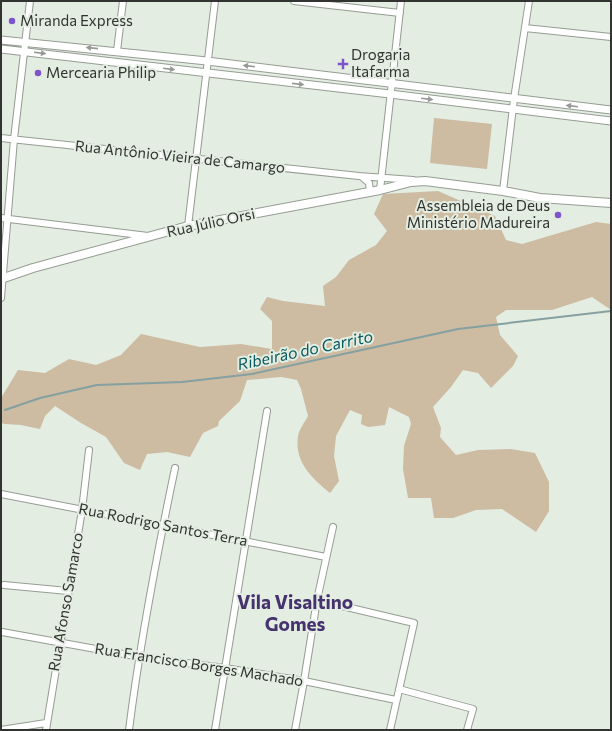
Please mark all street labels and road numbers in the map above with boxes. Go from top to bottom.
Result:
street label: Rua Antônio Vieira de Camargo [74,136,286,176]
street label: Rua Júlio Orsi [165,204,257,240]
street label: Rua Rodrigo Santos Terra [77,499,249,549]
street label: Rua Afonso Samarco [44,531,86,673]
street label: Rua Francisco Borges Machado [94,639,305,689]

